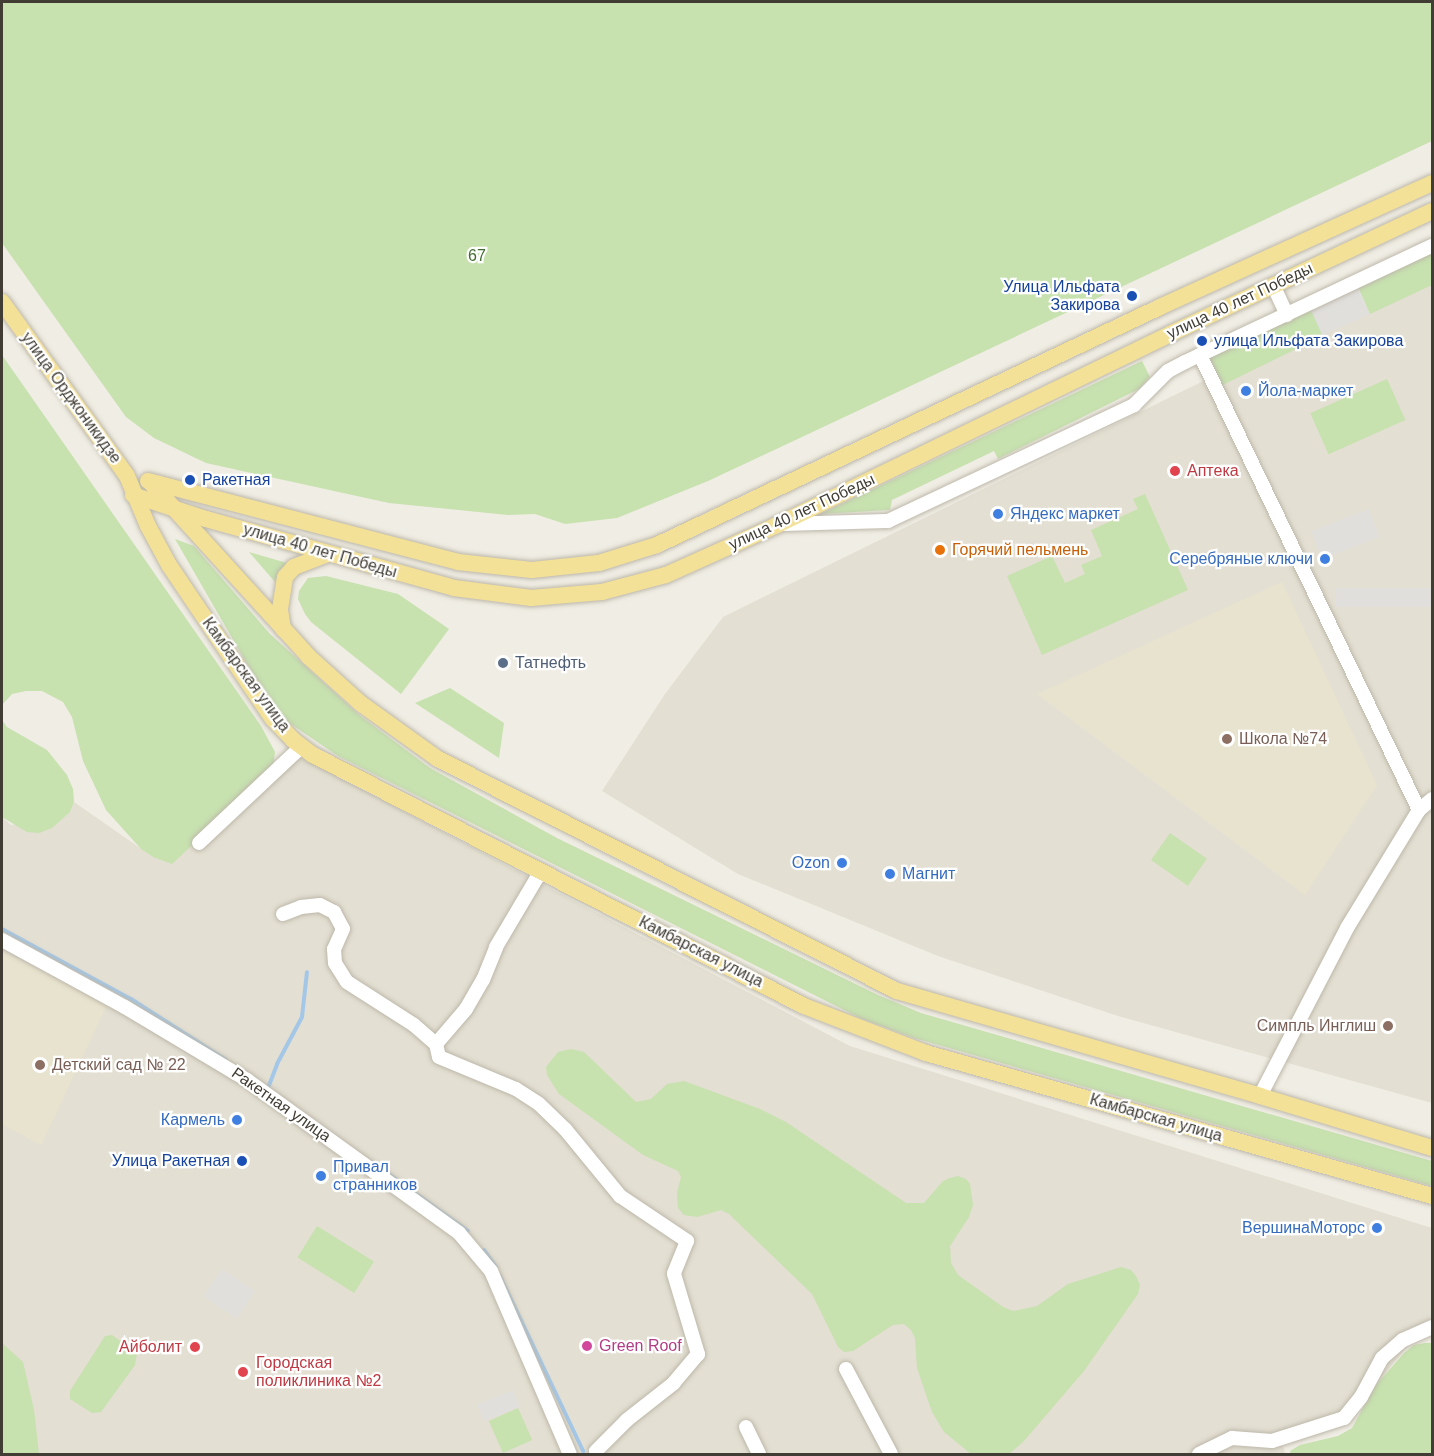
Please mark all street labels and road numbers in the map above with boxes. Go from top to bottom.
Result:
street label: улица 40 лет Победы [1164,259,1316,343]
street label: улица Орджоникидзе [17,329,125,467]
street label: улица 40 лет Победы [726,470,878,554]
street label: улица 40 лет Победы [241,520,399,582]
street label: Камбарская улица [198,614,294,736]
street label: Камбарская улица [636,912,766,992]
street label: Ракетная улица [228,1064,334,1146]
street label: Камбарская улица [1088,1090,1224,1146]

